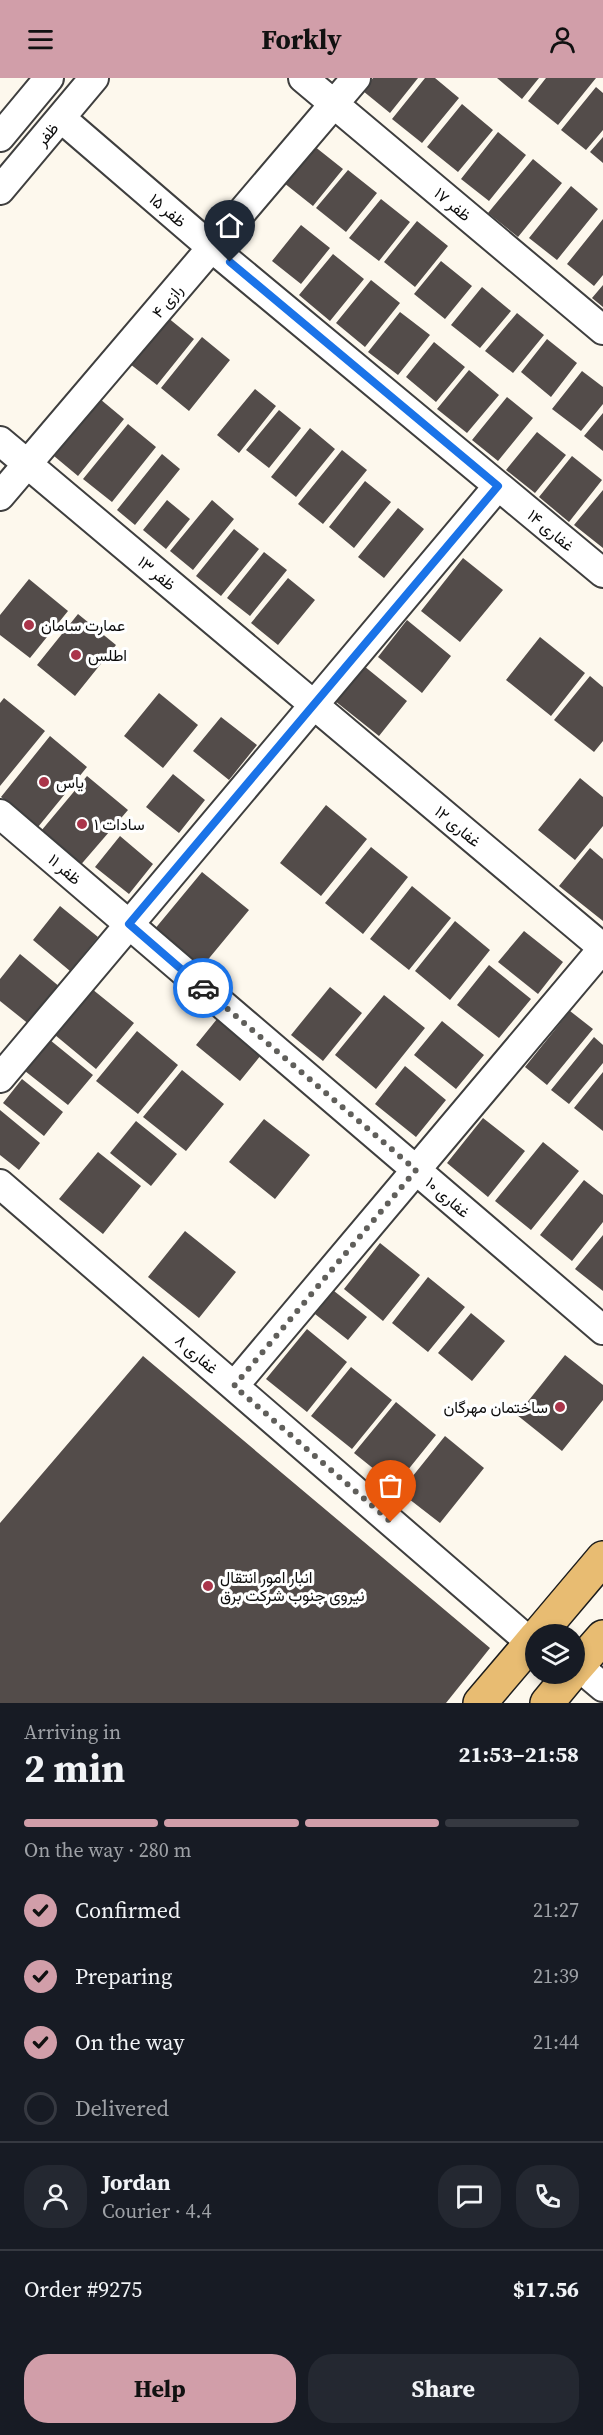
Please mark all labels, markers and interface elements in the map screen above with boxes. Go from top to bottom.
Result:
text: Forkly [261,21,342,58]
icon: menu [24,23,57,56]
icon: person [546,23,579,56]
street label: ظفر [30,118,63,151]
street label: ظفر ۱۷ [430,182,476,226]
street label: ظفر ۱۵ [145,188,191,232]
pin [204,200,255,262]
icon: home [213,209,246,242]
street label: رازی ۴ [146,279,188,323]
street label: غفاری ۱۴ [523,504,579,556]
street label: ظفر ۱۳ [133,551,181,595]
place label: عمارت سامان [41,614,125,636]
marker: عمارت سامان [22,618,36,632]
place label: اطلس [88,644,127,666]
marker: اطلس [69,648,83,662]
place label: یاس [56,771,84,793]
marker: یاس [37,775,51,789]
street label: غفاری ۱۲ [430,800,486,852]
place label: سادات ۱ [94,813,145,835]
marker: سادات ۱ [75,817,89,831]
street label: ظفر ۱۱ [44,848,86,890]
courier [173,958,233,1018]
icon: car [187,972,220,1005]
street label: غفاری ۱۰ [421,1172,475,1222]
street label: غفاری ۸ [171,1329,223,1379]
place label: ساختمان مهرگان [444,1396,548,1418]
marker: ساختمان مهرگان [553,1400,567,1414]
pin [365,1460,416,1522]
icon: bag [374,1469,407,1502]
place label: انبار امور انتقال نیروی جنوب شرکت برق [220,1566,364,1606]
marker: انبار امور انتقال نیروی جنوب شرکت برق [201,1579,215,1593]
map controls [525,1624,585,1684]
button: layers [525,1624,585,1684]
text: Arriving in [24,1718,121,1746]
text: 21:53–21:58 [459,1739,579,1769]
text: 2 min [24,1742,125,1795]
text: On the way · 280 m [24,1836,191,1864]
icon: check [24,1894,57,1927]
text: Confirmed [75,1895,180,1925]
text: 21:27 [533,1896,579,1924]
icon: check [24,1960,57,1993]
text: Preparing [75,1961,172,1991]
text: 21:39 [533,1962,579,1990]
icon: check [24,2026,57,2059]
text: On the way [75,2027,184,2057]
text: 21:44 [533,2028,579,2056]
text: Delivered [75,2093,169,2123]
button: person [24,2165,87,2228]
button: chat [438,2165,501,2228]
button: phone [516,2165,579,2228]
text: Jordan [102,2167,170,2197]
text: Courier · 4.4 [102,2197,211,2225]
text: Order #9275 [24,2274,142,2304]
text: $17.56 [513,2274,579,2304]
button: Help [24,2354,296,2423]
button: Share [308,2354,579,2423]

